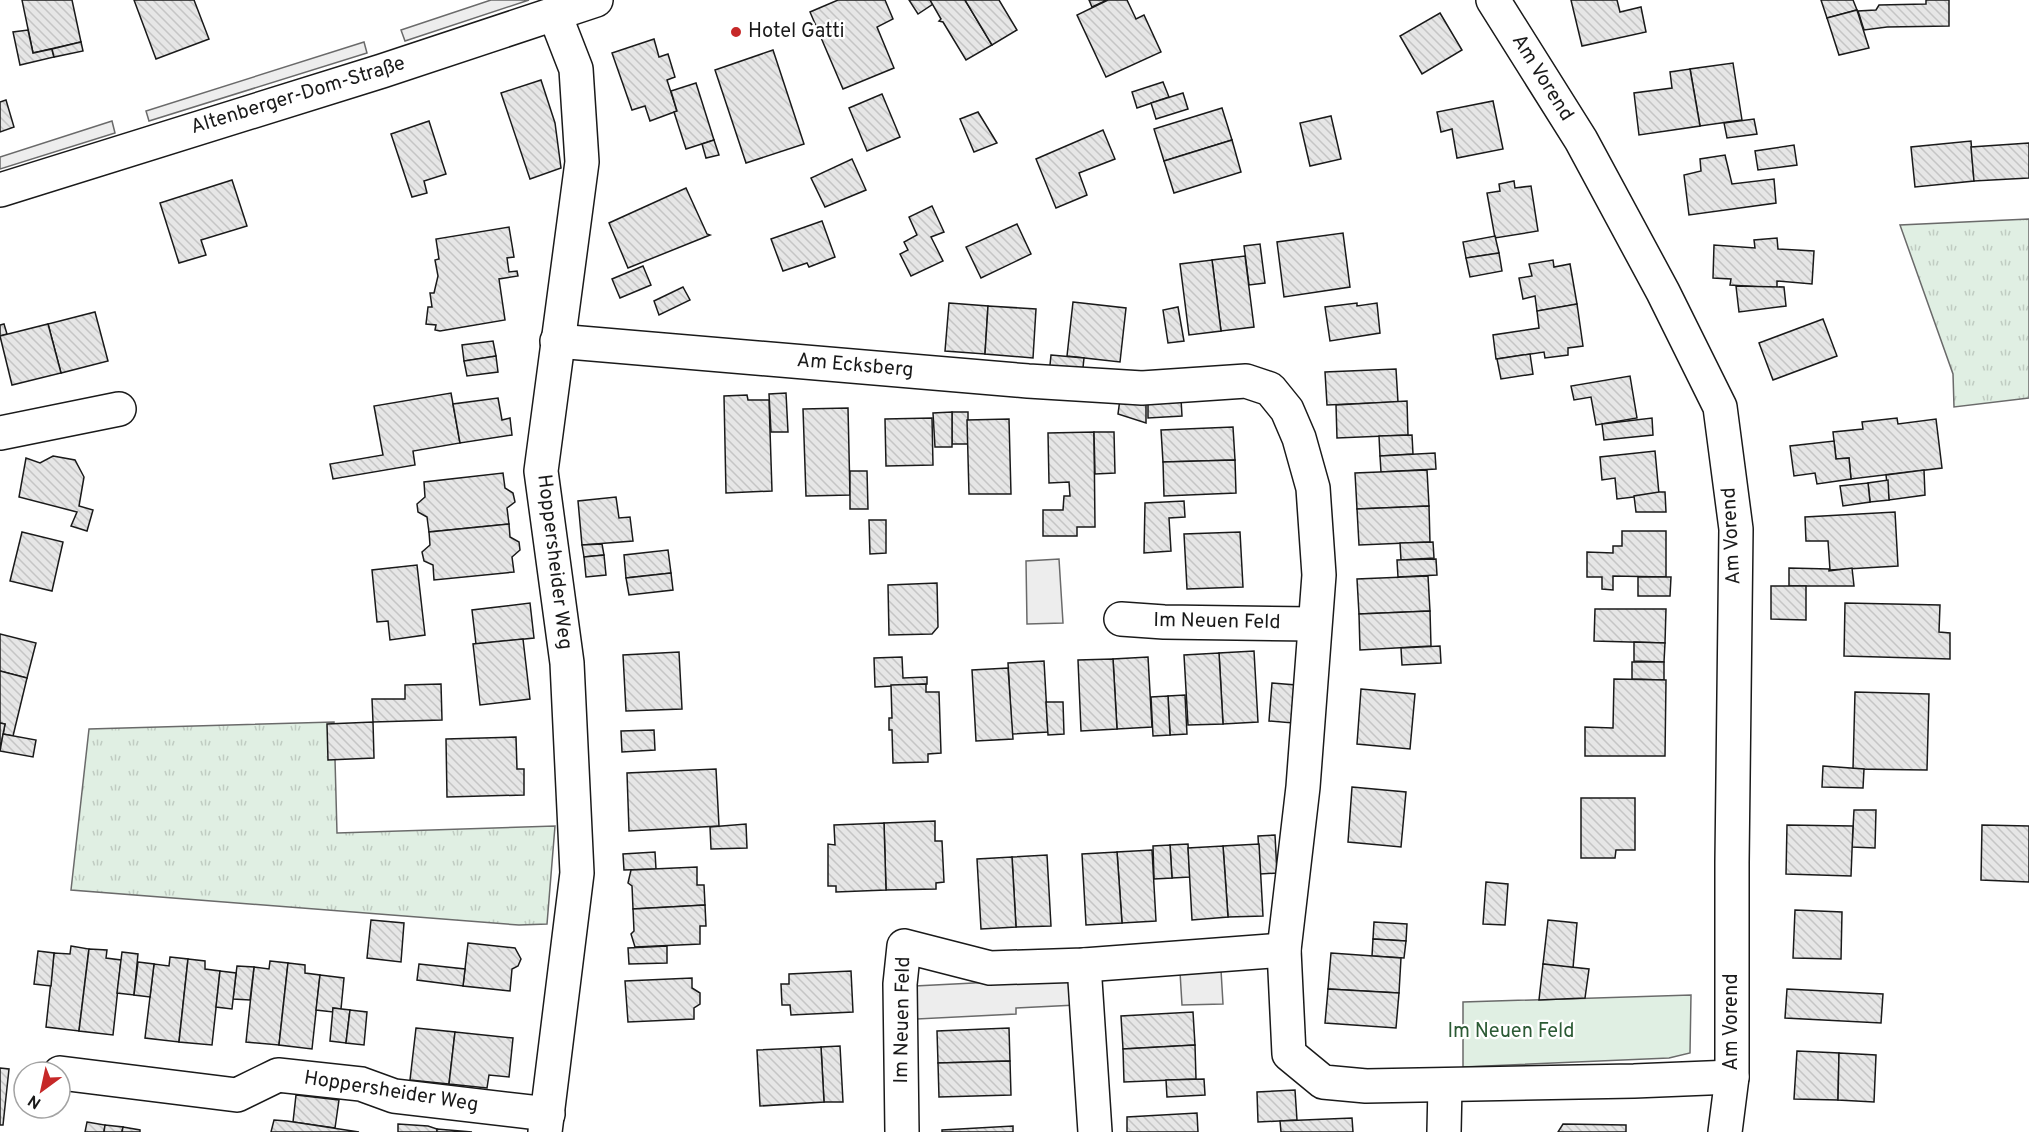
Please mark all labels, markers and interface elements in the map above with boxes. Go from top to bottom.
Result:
place label: Hotel Gatti [748,19,845,45]
marker: Hotel Gatti [729,25,743,39]
street label: Am Vorend [1505,30,1579,126]
street label: Altenberger-Dom-Straße [188,51,408,141]
street label: Am Ecksberg [796,348,914,384]
street label: Hoppersheider Weg [530,473,578,651]
street label: Am Vorend [1716,487,1748,585]
street label: Im Neuen Feld [1153,608,1281,636]
street label: Im Neuen Feld [889,956,917,1084]
street label: Am Vorend [1719,973,1745,1071]
park label: Im Neuen Feld [1447,1019,1575,1045]
north arrow [12,1060,72,1120]
street label: Hoppersheider Weg [302,1065,480,1119]
text: N [25,1089,45,1112]

